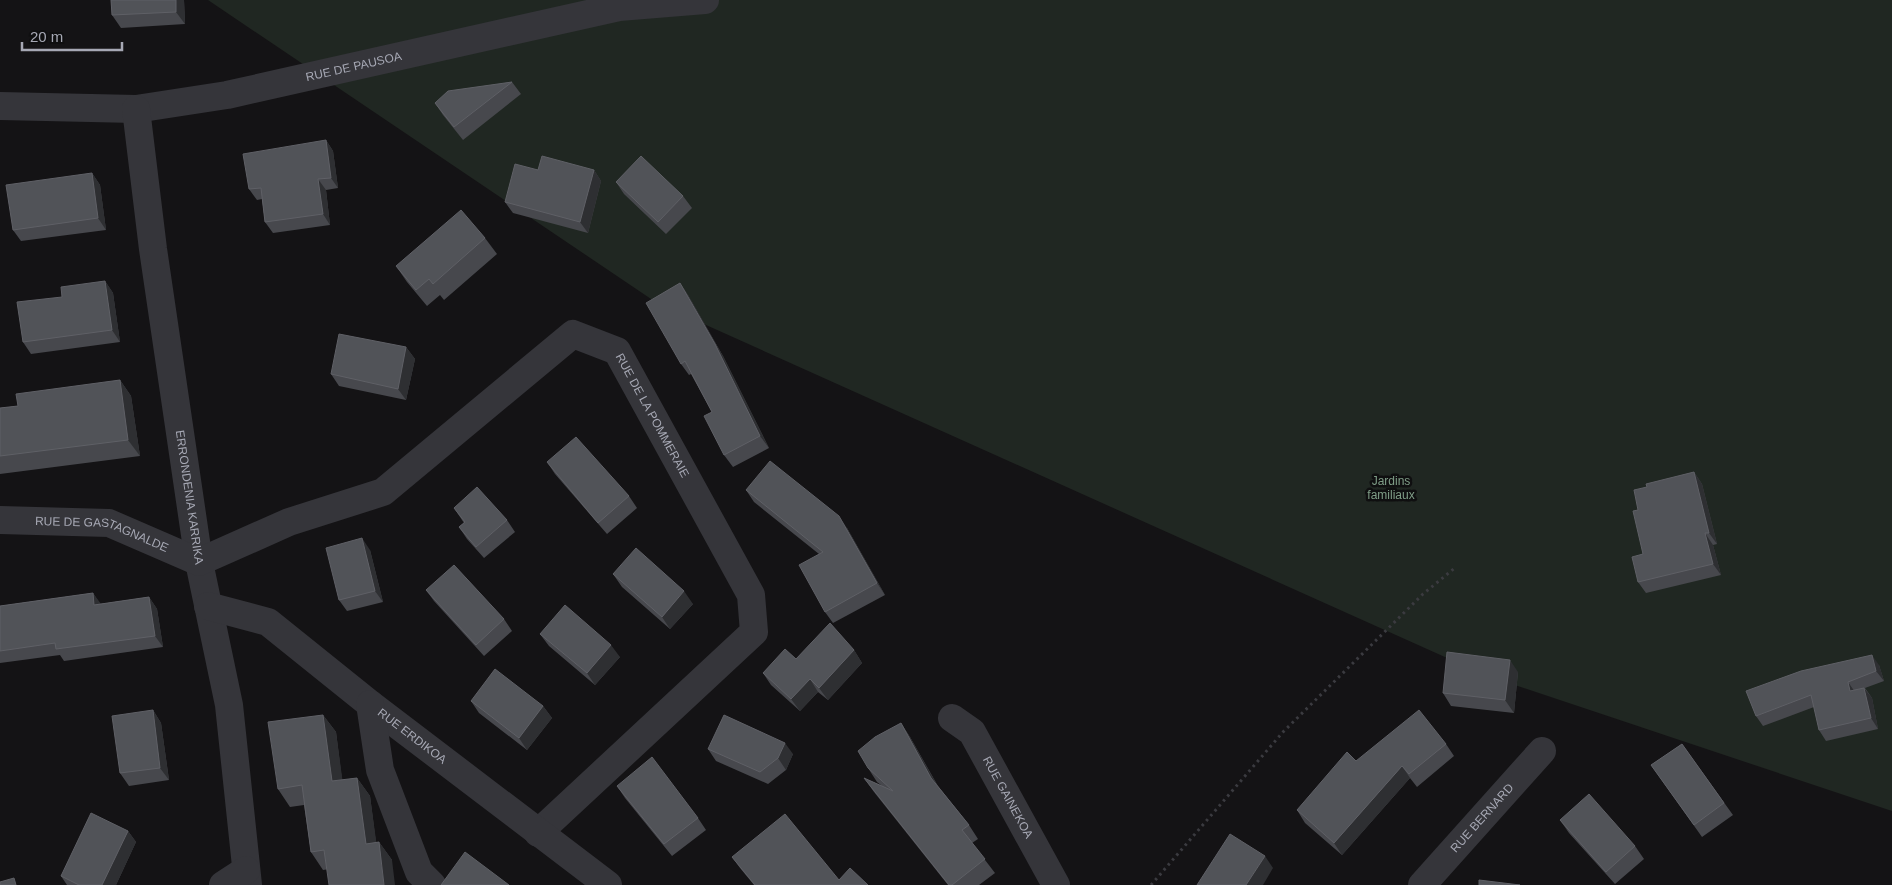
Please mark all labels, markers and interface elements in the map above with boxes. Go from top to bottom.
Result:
scale bar [22,20,122,52]
text: 20 m [30,28,63,45]
street label: RUE DE PAUSOA [304,49,403,84]
street label: RUE DE LA POMMERAIE [613,351,692,480]
street label: ERRONDENIA KARRIKA [173,429,206,565]
park label: Jardins familiaux [1367,474,1415,502]
street label: RUE DE GASTAGNALDE [35,514,170,555]
street label: RUE ERDIKOA [375,705,449,767]
street label: RUE GAINEKOA [980,754,1036,841]
street label: RUE BERNARD [1448,780,1517,855]

